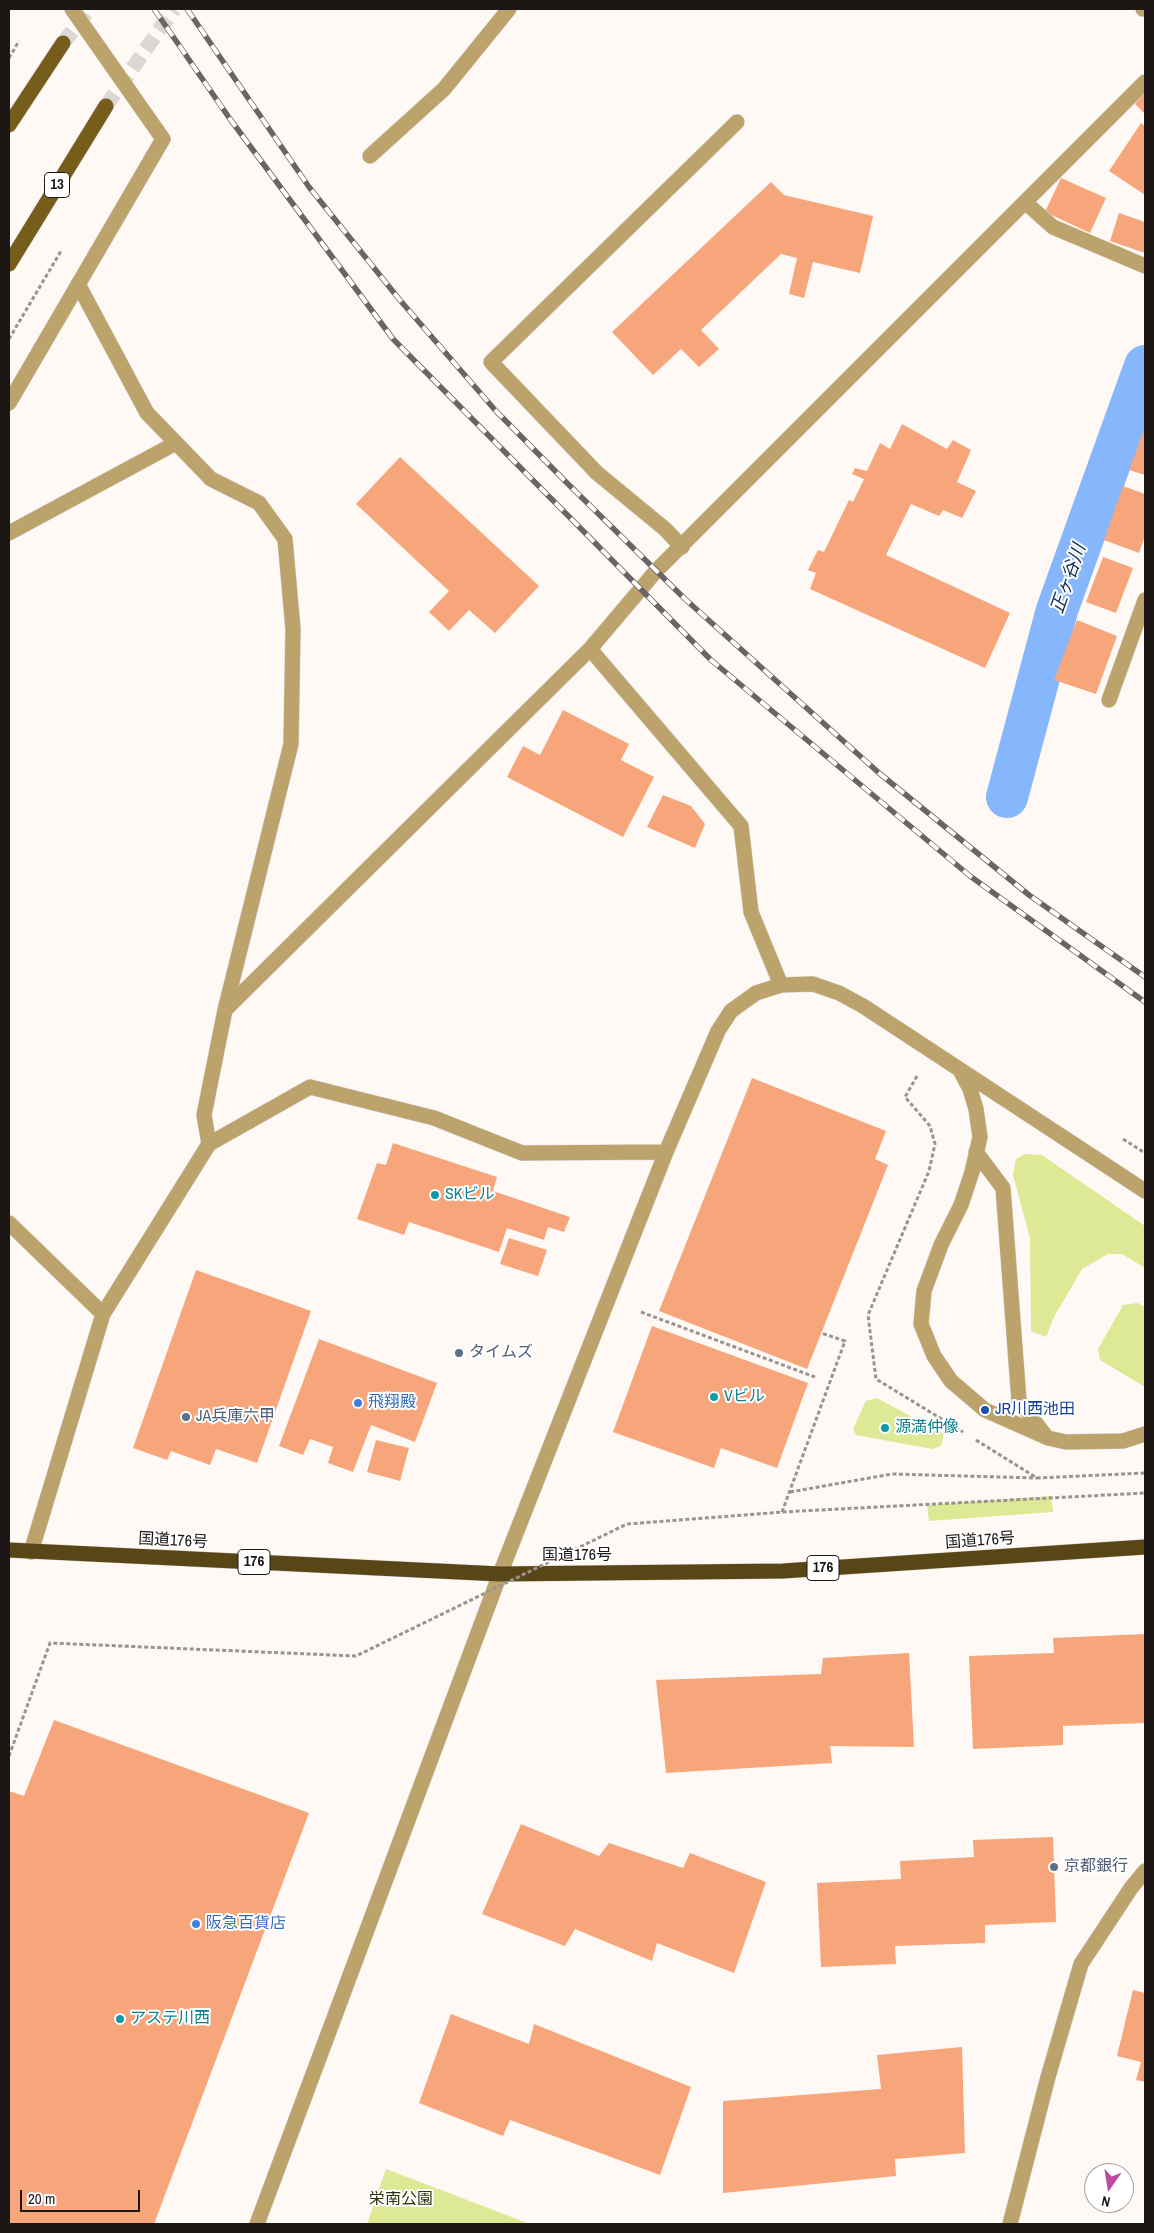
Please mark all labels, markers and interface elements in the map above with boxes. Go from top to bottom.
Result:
road number: 13 [44,172,70,198]
water label: 正ヶ谷川 [1047,541,1091,617]
place label: SKビル [445,1185,495,1205]
marker: SKビル [429,1189,441,1201]
place label: タイムズ [469,1343,533,1363]
marker: タイムズ [453,1347,465,1359]
place label: Vビル [724,1387,765,1407]
marker: Vビル [708,1391,720,1403]
place label: 飛翔殿 [368,1393,416,1413]
marker: 飛翔殿 [352,1397,364,1409]
place label: JR川西池田 [995,1400,1075,1420]
marker: JR川西池田 [979,1404,991,1416]
place label: JA兵庫六甲 [196,1407,275,1427]
marker: JA兵庫六甲 [180,1411,192,1423]
place label: 源満仲像 [895,1418,959,1438]
marker: 源満仲像 [879,1422,891,1434]
street label: 国道176号 [944,1529,1016,1553]
street label: 国道176号 [138,1530,208,1552]
street label: 国道176号 [542,1546,612,1566]
road number: 176 [238,1550,270,1574]
road number: 176 [807,1556,839,1580]
place label: 京都銀行 [1064,1857,1128,1877]
marker: 京都銀行 [1048,1861,1060,1873]
place label: 阪急百貨店 [206,1914,286,1934]
marker: 阪急百貨店 [190,1918,202,1930]
place label: アステ川西 [130,2009,210,2029]
marker: アステ川西 [114,2013,126,2025]
north arrow [1084,2163,1134,2213]
scale bar [22,2180,142,2212]
text: 20 m [28,2188,55,2209]
park label: 栄南公園 [369,2190,433,2210]
text: N [1100,2192,1112,2211]

